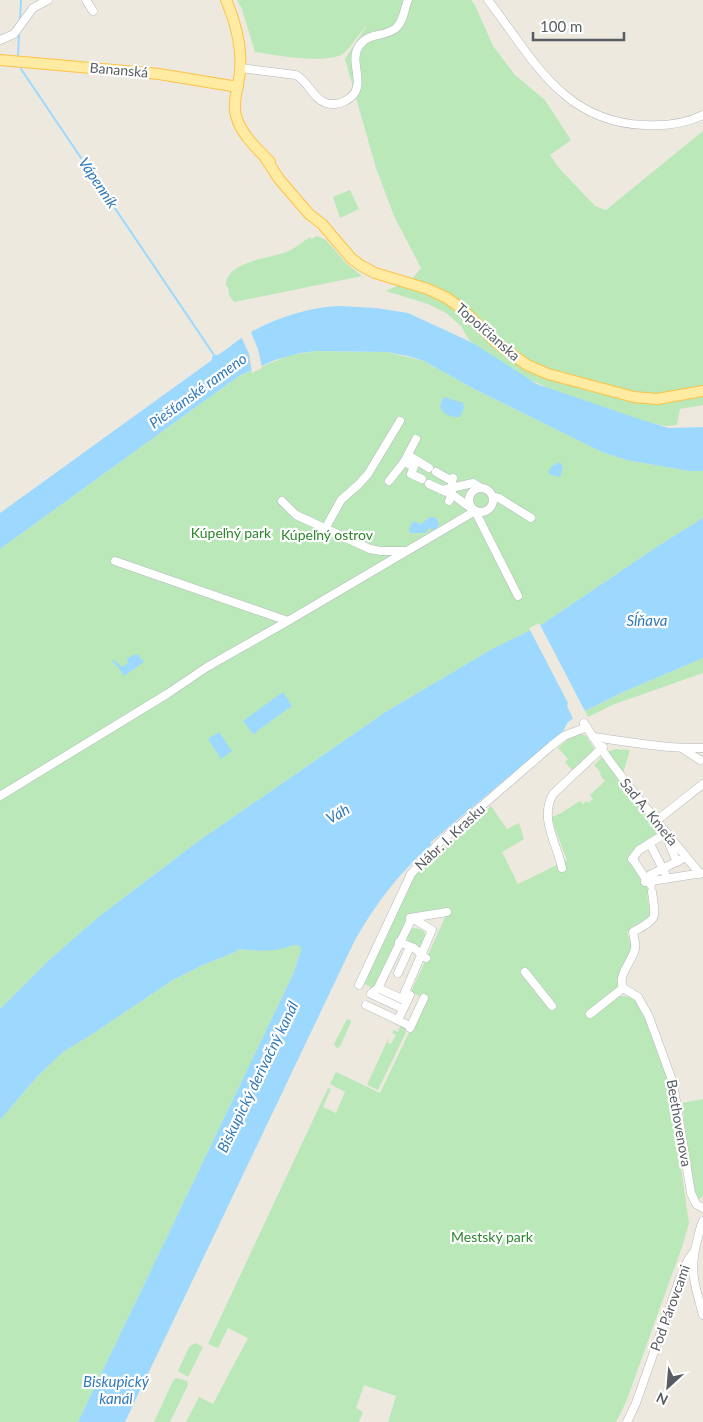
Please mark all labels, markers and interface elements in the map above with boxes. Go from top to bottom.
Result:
scale bar [533,10,624,42]
text: 100 m [540,17,582,35]
street label: Bananská [89,58,149,81]
water label: Vápenník [75,153,123,212]
street label: Topoľčianska [453,299,524,364]
water label: Piešťanské rameno [145,349,250,432]
park label: Kúpeľný park [191,524,272,541]
park label: Kúpeľný ostrov [281,526,374,543]
water label: Sĺňava [626,611,668,629]
street label: Sad A. Kmeťa [617,775,682,849]
water label: Váh [323,799,352,827]
street label: Nábr. I. Krasku [411,800,488,873]
water label: Biskupický derivačný kanál [213,998,302,1155]
street label: Beethovenova [663,1078,696,1168]
park label: Mestský park [451,1228,534,1245]
street label: Pod Párovcami [646,1262,693,1353]
north arrow [643,1362,693,1412]
water label: Biskupický kanál [83,1372,150,1407]
text: N [654,1389,671,1409]

